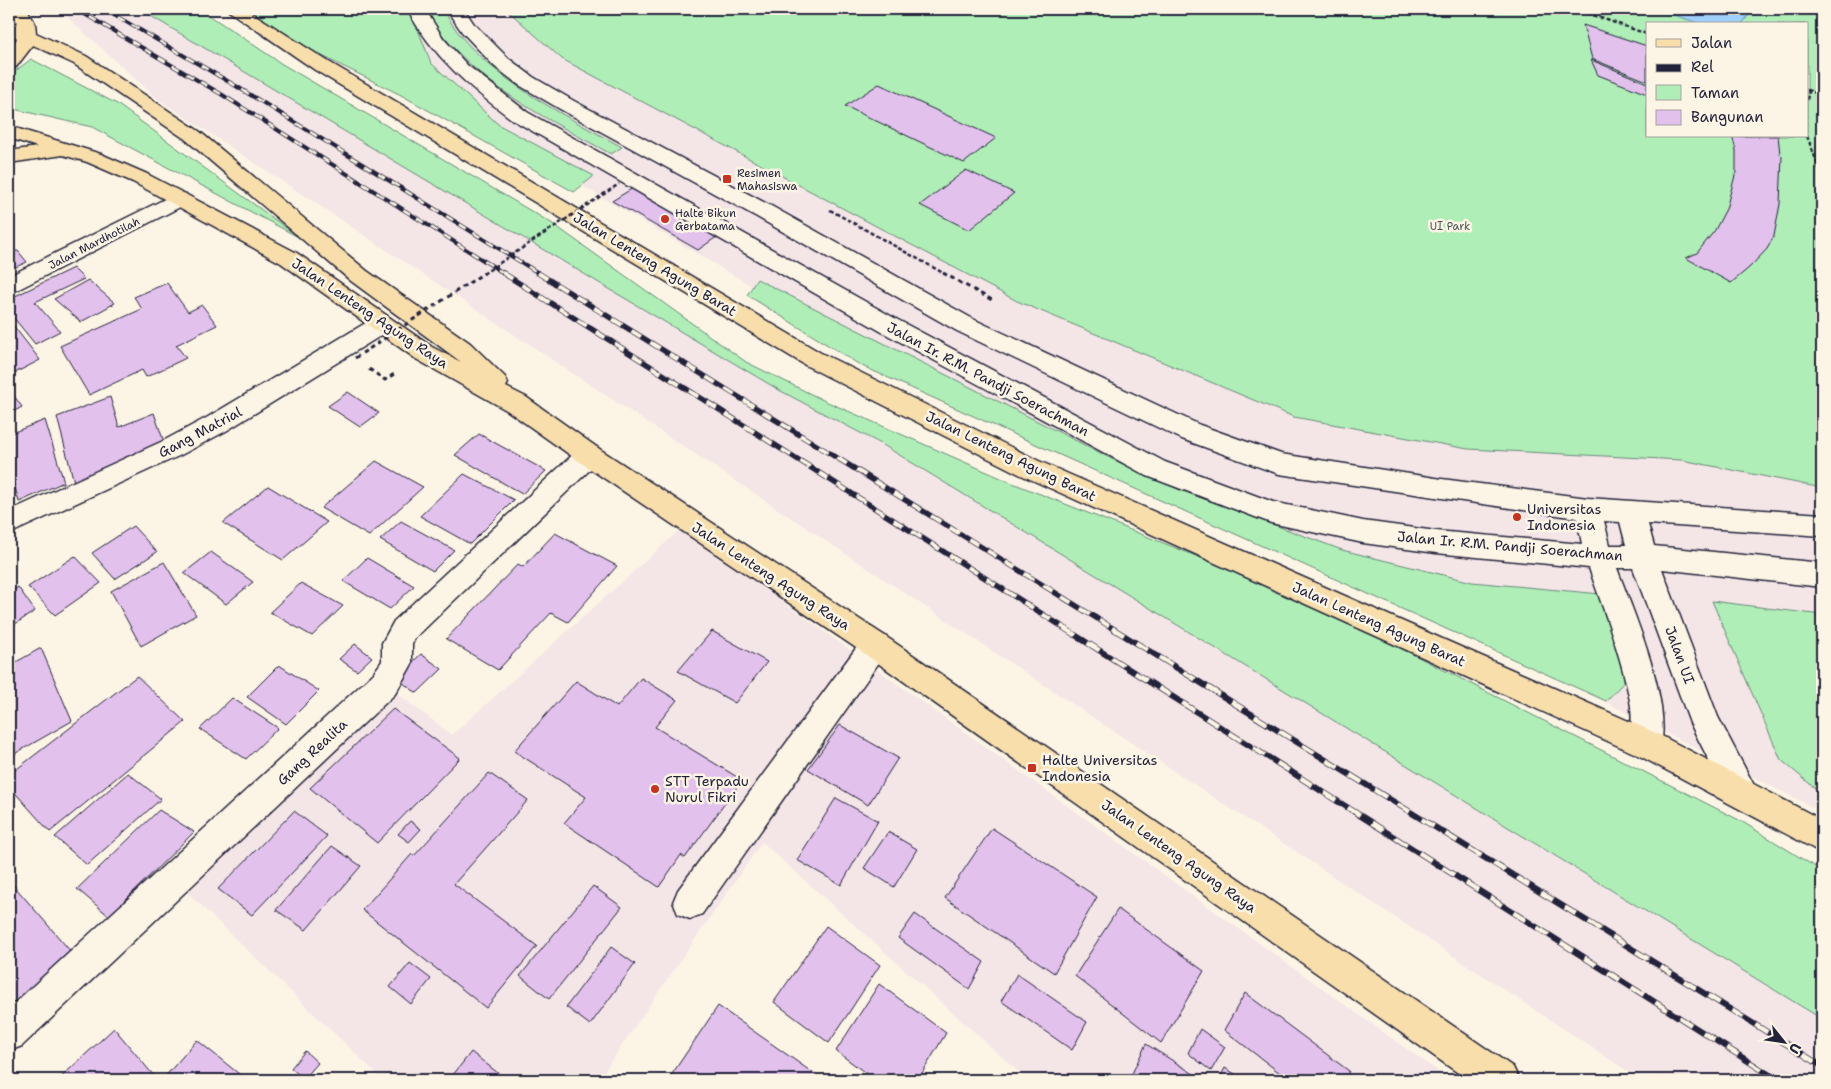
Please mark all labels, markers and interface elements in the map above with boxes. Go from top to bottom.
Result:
legend [1646,22,1808,138]
text: Jalan [1691,33,1732,53]
text: Rel [1691,57,1714,77]
text: Taman [1691,83,1739,103]
text: Bangunan [1691,107,1763,127]
place label: Resimen Mahasiswa [737,166,798,194]
marker: Resimen Mahasiswa [721,173,733,185]
place label: Halte Bikun Gerbatama [675,206,736,234]
street label: Jalan Lenteng Agung Barat [570,208,740,320]
marker: Halte Bikun Gerbatama [659,213,671,225]
street label: Jalan Mardhotilah [46,214,143,273]
park label: UI Park [1430,219,1470,234]
street label: Jalan Lenteng Agung Raya [288,254,452,372]
street label: Jalan Ir. R.M. Pandji Soerachman [884,318,1093,440]
street label: Gang Matrial [155,402,245,461]
street label: Jalan Lenteng Agung Barat [923,407,1099,505]
place label: Universitas Indonesia [1527,500,1601,534]
marker: Universitas Indonesia [1511,511,1523,523]
street label: Jalan Lenteng Agung Raya [688,518,854,634]
street label: Jalan Ir. R.M. Pandji Soerachman [1396,527,1624,565]
street label: Jalan Lenteng Agung Barat [1290,578,1468,670]
street label: Jalan UI [1661,624,1699,687]
street label: Gang Realita [273,715,351,789]
place label: Halte Universitas Indonesia [1042,751,1158,785]
marker: Halte Universitas Indonesia [1026,762,1038,774]
place label: STT Terpadu Nurul Fikri [665,772,749,806]
marker: STT Terpadu Nurul Fikri [649,783,661,795]
street label: Jalan Lenteng Agung Raya [1098,796,1260,917]
north arrow [1758,1016,1808,1066]
text: U [1785,1040,1805,1057]

